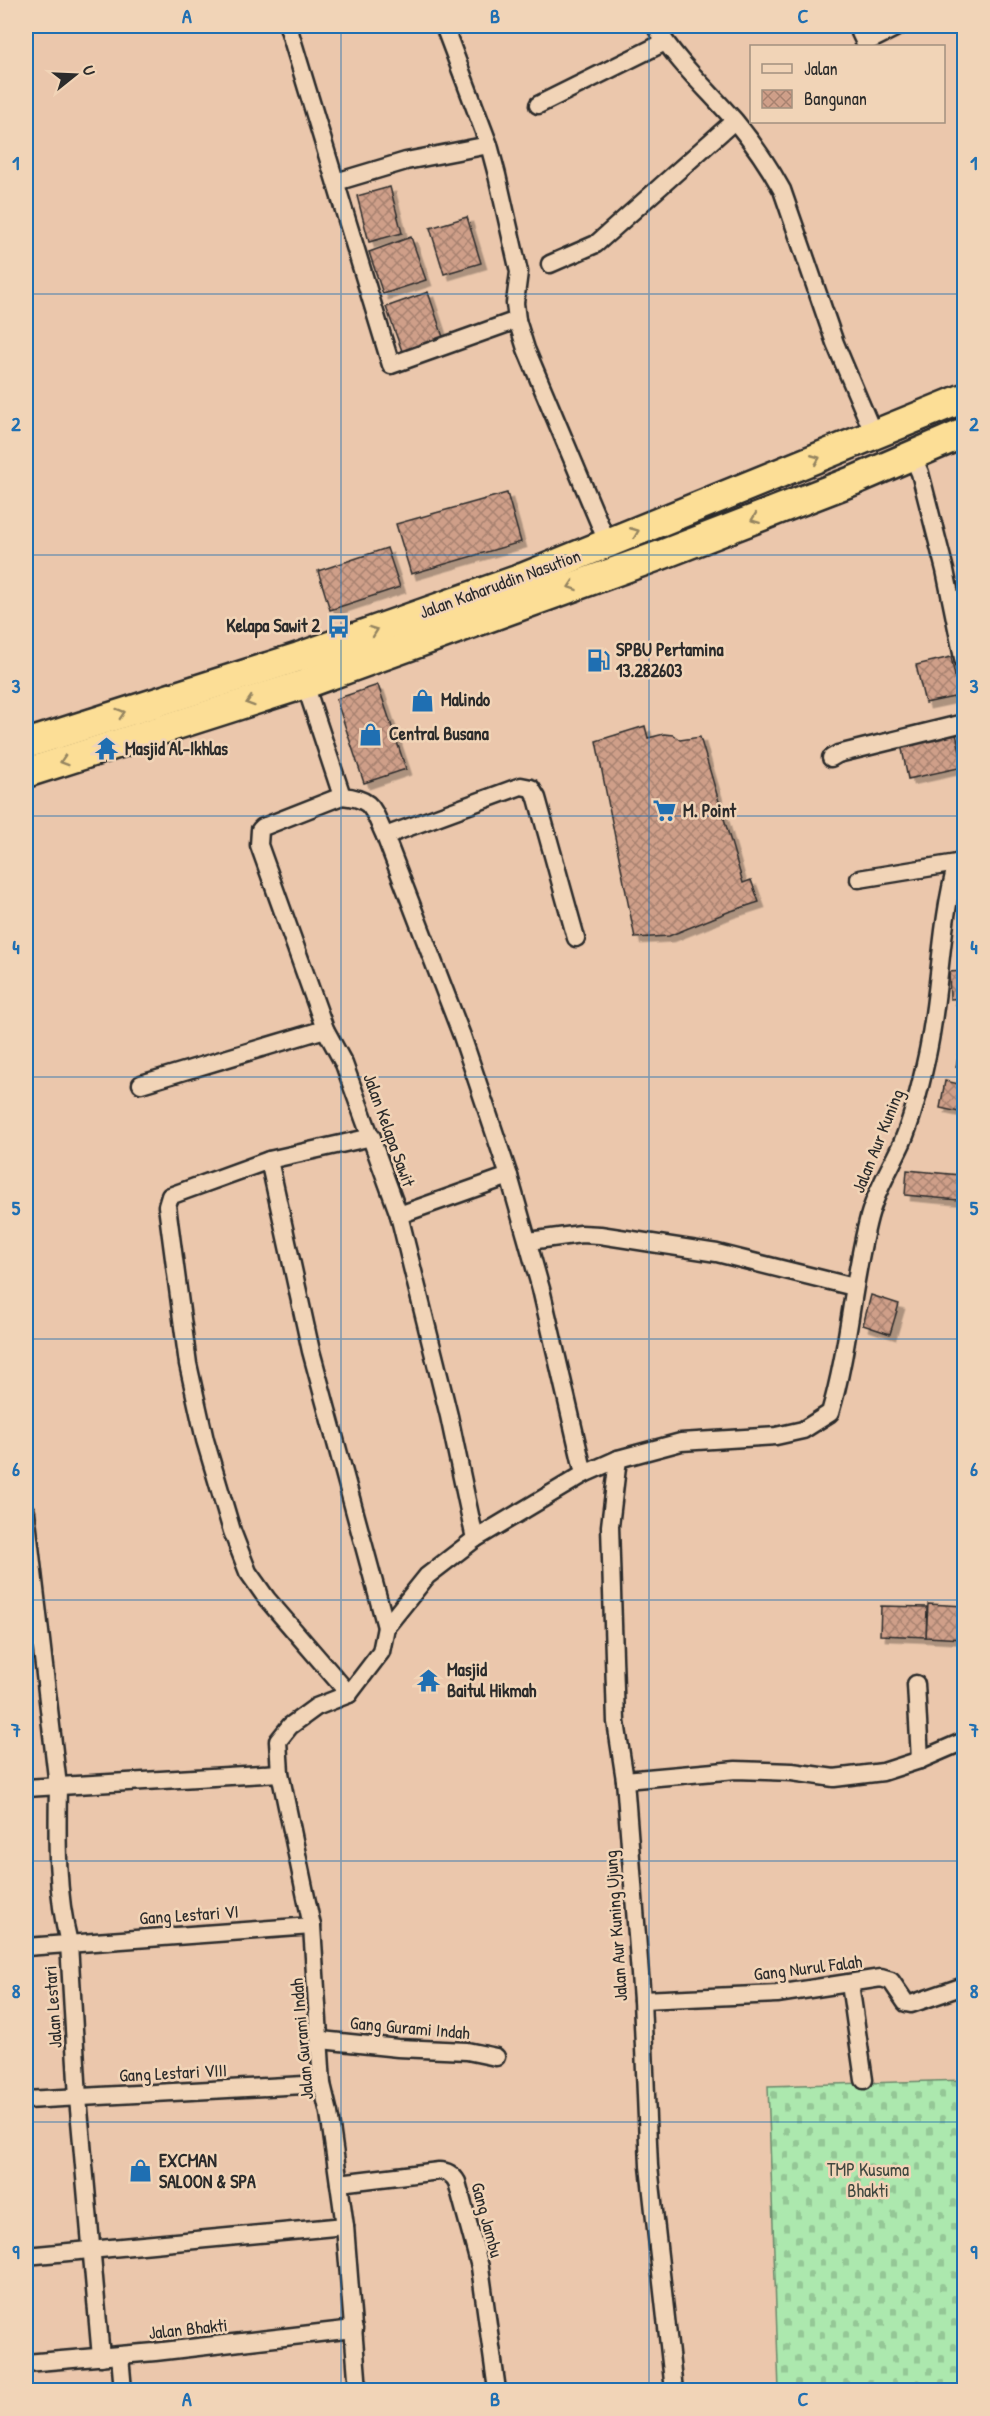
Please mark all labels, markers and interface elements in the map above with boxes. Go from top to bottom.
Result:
text: A [182,2,192,29]
text: B [490,2,500,29]
text: C [798,2,809,29]
north arrow [45,45,105,105]
legend [750,45,945,123]
text: Jalan [804,56,838,81]
text: U [77,63,101,78]
text: Bangunan [804,86,867,111]
text: 1 [12,149,20,176]
text: 1 [970,149,978,176]
text: 2 [11,410,21,437]
text: 2 [969,410,979,437]
one-way arrow [810,453,820,466]
one-way arrow [750,511,761,524]
one-way arrow [629,528,640,540]
street label: Jalan Kaharuddin Nasution [416,543,584,624]
one-way arrow [567,579,578,592]
place label: Kelapa Sawit 2 [226,613,321,639]
bus stop icon: Kelapa Sawit 2 [325,613,351,639]
one-way arrow [368,625,379,638]
place label: SPBU Pertamina 13.282603 [616,637,724,683]
fuel station icon: SPBU Pertamina 13.282603 [585,647,611,673]
text: 3 [12,672,21,699]
text: 3 [970,672,979,699]
shop icon: Malindo [410,687,436,713]
place label: Malindo [441,687,491,712]
one-way arrow [245,695,256,707]
one-way arrow [115,708,126,721]
shop icon: Central Busana [358,721,384,747]
place label: Central Busana [389,721,490,746]
temple icon: Masjid Al-Ikhlas [94,736,120,762]
place label: Masjid Al-Ikhlas [125,736,228,761]
one-way arrow [59,754,70,766]
supermarket icon: M. Point [652,798,678,824]
place label: M. Point [683,798,737,823]
text: 4 [12,933,20,960]
text: 4 [970,933,978,960]
street label: Jalan Kelapa Sawit [357,1070,422,1191]
street label: Jalan Aur Kuning [845,1085,910,1196]
text: 5 [12,1194,21,1221]
text: 5 [970,1194,979,1221]
text: 6 [12,1455,20,1482]
text: 6 [970,1455,978,1482]
place label: Masjid Baitul Hikmah [447,1657,537,1703]
temple icon: Masjid Baitul Hikmah [416,1667,442,1693]
text: 7 [10,1716,21,1743]
text: 7 [968,1716,979,1743]
street label: Jalan Aur Kuning Ujung [598,1850,633,2002]
street label: Gang Lestari VI [138,1899,239,1930]
street label: Gang Nurul Falah [752,1948,864,1987]
street label: Jalan Lestari [37,1965,68,2049]
text: 8 [12,1977,21,2004]
street label: Jalan Gurami Indah [284,1977,319,2101]
text: 8 [970,1977,979,2004]
street label: Gang Gurami Indah [349,2010,471,2045]
street label: Gang Lestari VIII [118,2057,228,2088]
place label: EXCMAN SALOON & SPA [159,2148,256,2194]
park label: TMP Kusuma Bhakti [827,2157,909,2203]
shop icon: EXCMAN SALOON & SPA [128,2158,154,2184]
street label: Gang Jambu [466,2180,509,2260]
text: 9 [12,2238,20,2265]
text: 9 [970,2238,978,2265]
street label: Jalan Bhakti [147,2312,229,2345]
text: A [182,2385,192,2412]
text: B [490,2385,500,2412]
text: C [798,2385,809,2412]

